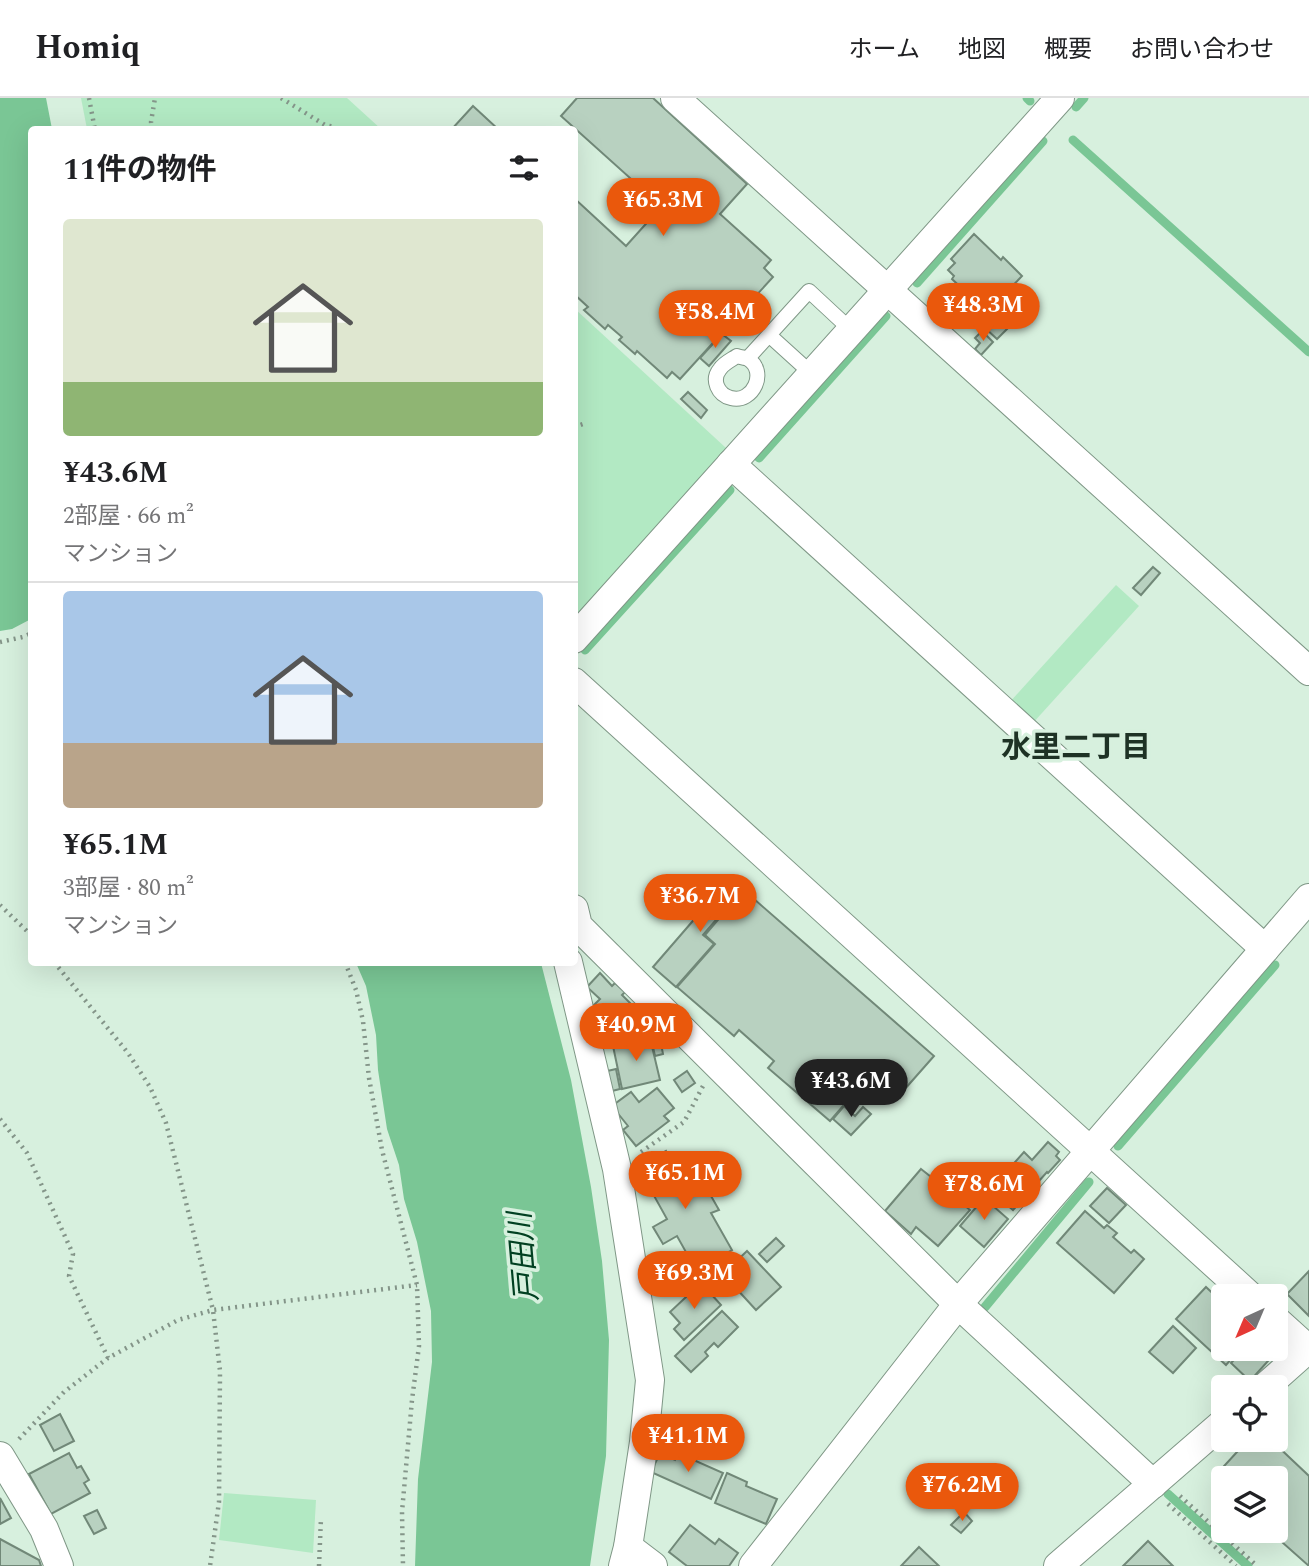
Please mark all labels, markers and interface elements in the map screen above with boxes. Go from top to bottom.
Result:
text: Homiq [35,23,140,73]
text: ホーム [849,32,920,68]
text: 地図 [958,32,1006,68]
text: 概要 [1044,32,1092,68]
text: お問い合わせ [1130,32,1274,68]
text: 11件の物件 [63,147,217,193]
icon: filters [505,149,543,187]
pin: ¥65.3M [606,178,720,238]
text: ¥65.3M [623,183,703,218]
icon: home [240,265,366,391]
pin: ¥48.3M [926,284,1040,343]
text: ¥48.3M [943,288,1023,323]
pin: ¥58.4M [658,290,772,350]
text: ¥58.4M [675,295,755,330]
text: ¥43.6M [63,450,168,496]
text: 2部屋 · 66 m² [63,499,194,534]
text: マンション [63,537,178,572]
icon: home [240,637,366,763]
district label: 水里二丁目 [1001,725,1151,771]
text: ¥65.1M [63,822,168,868]
text: 3部屋 · 80 m² [63,871,194,906]
pin: ¥36.7M [643,874,757,934]
text: ¥36.7M [660,879,740,914]
text: マンション [63,909,178,944]
pin: ¥40.9M [579,1004,693,1063]
text: ¥40.9M [596,1008,676,1043]
pin: ¥43.6M [794,1060,908,1119]
text: ¥43.6M [811,1064,891,1099]
pin: ¥65.1M [628,1152,742,1211]
text: ¥65.1M [645,1156,725,1191]
pin: ¥78.6M [927,1162,1041,1222]
text: ¥78.6M [944,1167,1024,1202]
water label: 戸田川 [497,1207,551,1304]
pin: ¥69.3M [637,1252,751,1311]
text: ¥69.3M [654,1256,734,1291]
north arrow [1211,1284,1288,1362]
map controls [1211,1284,1288,1543]
button: locate [1211,1375,1288,1452]
pin: ¥41.1M [631,1414,745,1474]
text: ¥41.1M [648,1419,728,1454]
pin: ¥76.2M [905,1464,1019,1523]
button: layers [1211,1466,1288,1543]
text: ¥76.2M [922,1468,1002,1503]

